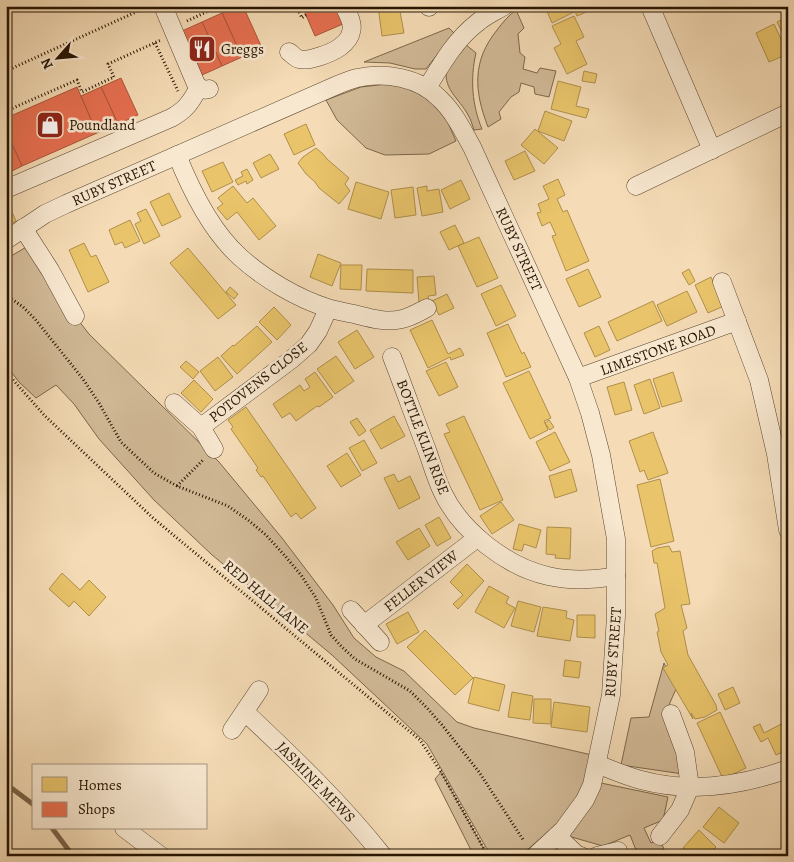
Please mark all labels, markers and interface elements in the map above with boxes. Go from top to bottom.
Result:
north arrow [32,32,82,82]
restaurant icon: Greggs [187,34,217,64]
place label: Greggs [221,39,264,59]
text: N [36,55,58,73]
shop icon: Poundland [35,110,65,140]
place label: Poundland [69,115,136,135]
street label: RUBY STREET [69,155,160,211]
street label: RUBY STREET [491,204,547,295]
street label: LIMESTONE ROAD [597,320,719,380]
street label: POTOVENS CLOSE [204,337,312,427]
street label: BOTTLE KLIN RISE [392,376,454,498]
street label: FELLER VIEW [380,546,462,616]
street label: RED HALL LANE [219,555,313,639]
street label: RUBY STREET [600,605,626,698]
street label: JASMINE MEWS [272,737,360,827]
legend [32,764,208,830]
text: Homes [78,775,122,795]
text: Shops [78,799,115,819]

